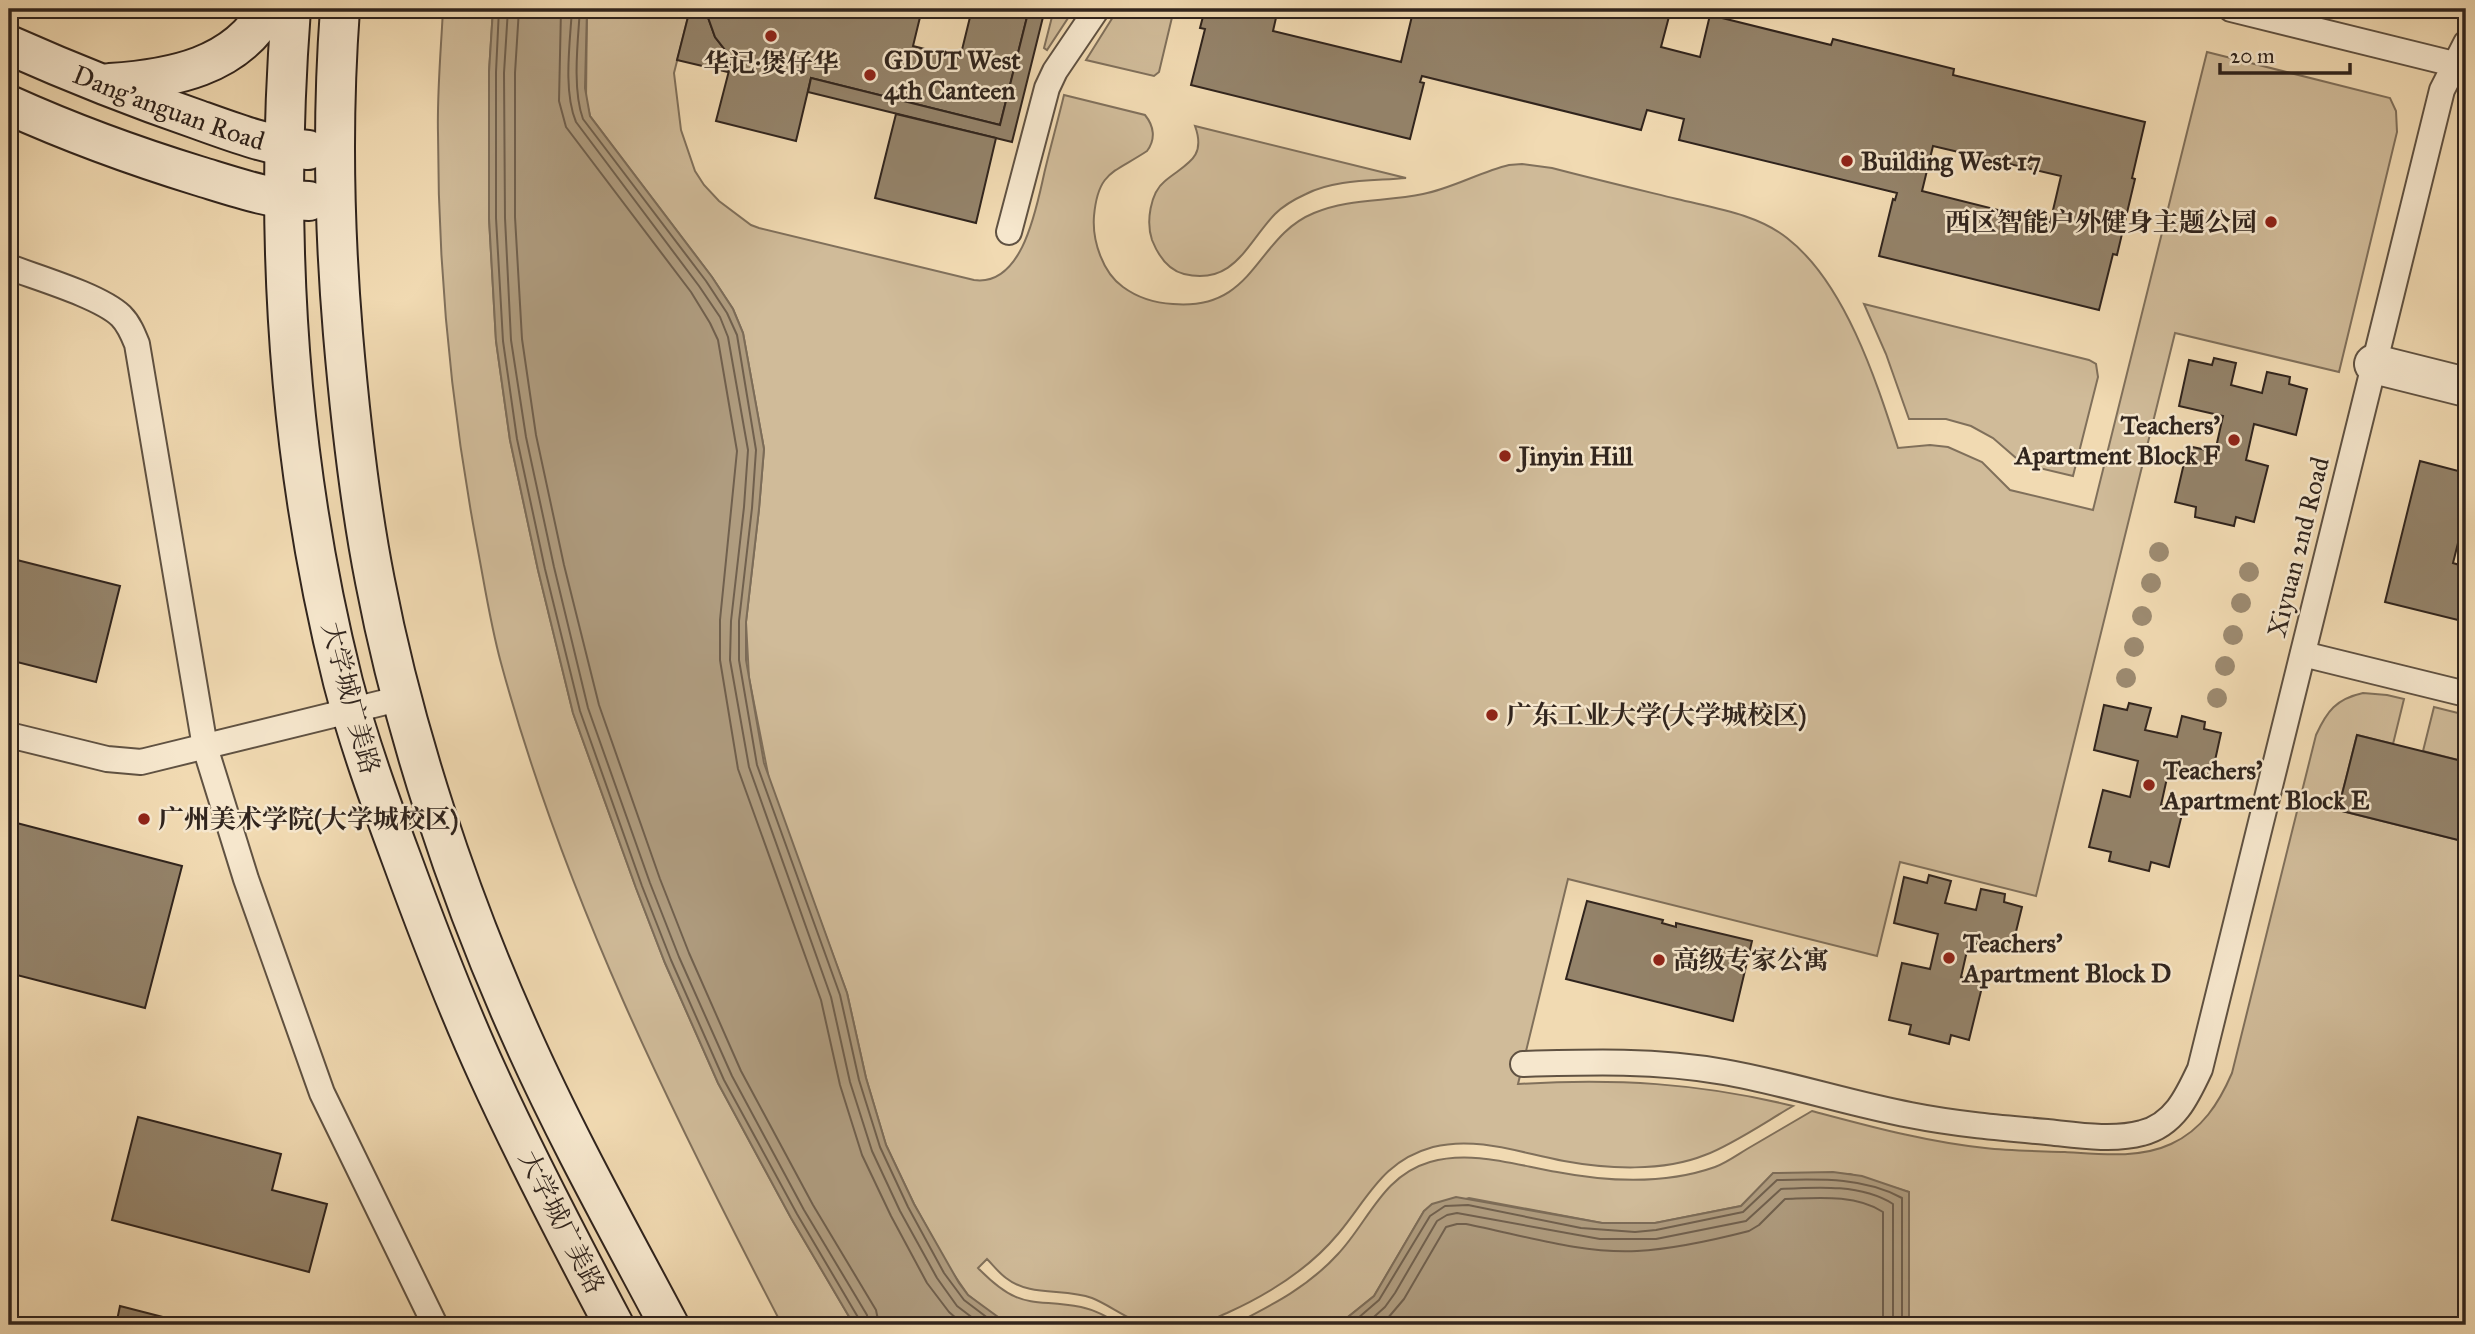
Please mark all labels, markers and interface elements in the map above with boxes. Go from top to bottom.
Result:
marker: 华记·煲仔华 [763,28,779,44]
scale bar [2220,32,2349,76]
text: 20 m [2230,43,2275,69]
place label: GDUT West 4th Canteen [884,44,1021,106]
place label: 华记·煲仔华 [703,47,839,79]
street label: Dang'anguan Road [68,58,268,157]
marker: GDUT West 4th Canteen [862,67,878,83]
place label: Building West 17 [1861,145,2041,178]
marker: Building West 17 [1839,153,1855,169]
place label: 西区智能户外健身主题公园 [1945,206,2257,238]
marker: 西区智能户外健身主题公园 [2263,214,2279,230]
place label: Teachers' Apartment Block F [2013,409,2221,471]
marker: Teachers' Apartment Block F [2226,432,2242,448]
place label: Jinyin Hill [1516,440,1634,473]
marker: Jinyin Hill [1497,448,1513,464]
street label: Xiyuan 2nd Road [2260,454,2336,640]
street label: 大学城广美路 [315,619,387,777]
place label: 广东工业大学(大学城校区) [1506,699,1807,732]
marker: 广东工业大学(大学城校区) [1484,707,1500,723]
place label: Teachers' Apartment Block E [2161,754,2370,816]
marker: Teachers' Apartment Block E [2141,777,2157,793]
place label: 广州美术学院(大学城校区) [158,803,459,836]
marker: 广州美术学院(大学城校区) [136,811,152,827]
place label: Teachers' Apartment Block D [1961,927,2171,989]
place label: 高级专家公寓 [1673,944,1829,976]
marker: Teachers' Apartment Block D [1941,950,1957,966]
marker: 高级专家公寓 [1651,952,1667,968]
street label: 大学城广美路 [512,1145,612,1299]

